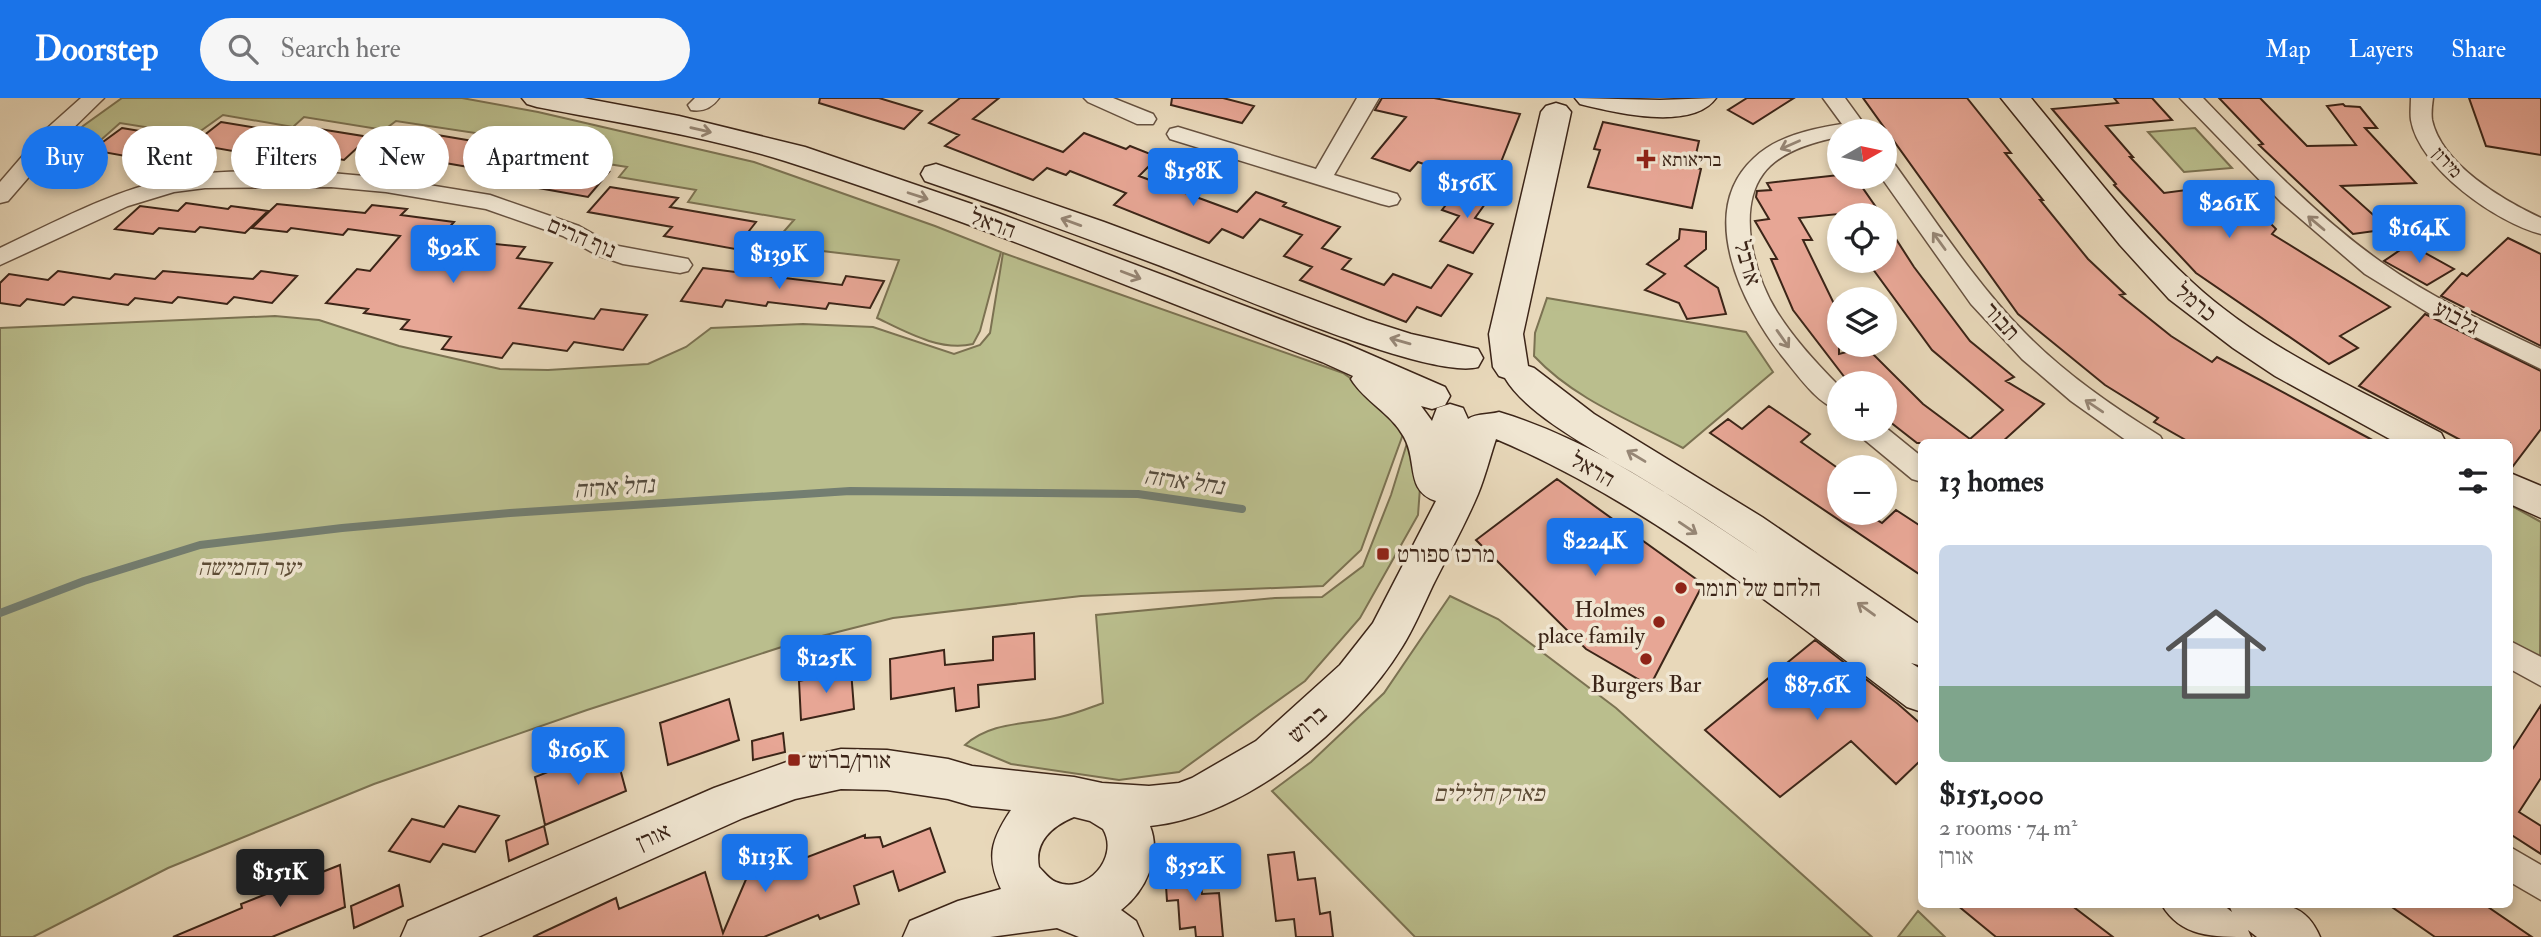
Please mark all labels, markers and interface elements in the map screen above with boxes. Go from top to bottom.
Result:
search box [200,18,690,81]
text: Doorstep [35,29,158,70]
icon: search [224,30,262,68]
text: Search here [280,33,401,65]
text: Map [2266,34,2311,65]
text: Layers [2349,34,2413,65]
text: Share [2451,34,2506,65]
north arrow [1827,119,1897,189]
map controls [1827,119,1897,525]
one-way arrow [689,124,711,137]
chip: Buy [21,126,108,189]
chip: Rent [122,126,217,189]
chip: Filters [231,126,341,189]
chip: New [355,126,449,189]
chip: Apartment [463,126,613,189]
one-way arrow [1780,139,1801,152]
street label: מירון [2427,142,2467,183]
pin: $158K [1144,148,1242,208]
place label: בריאותא [1662,148,1721,172]
marker: בריאותא [1636,149,1656,169]
text: $158K [1164,156,1222,185]
pin: $156K [1418,160,1516,220]
text: $156K [1438,168,1496,197]
pin: $261K [2180,180,2278,240]
text: $261K [2199,188,2259,217]
one-way arrow [907,190,929,203]
street label: הראל [966,202,1020,245]
button: locate [1827,203,1897,273]
pin: $164K [2370,206,2468,265]
street label: נוף הרים [543,210,621,265]
text: $164K [2388,213,2450,242]
one-way arrow [1060,214,1082,227]
one-way arrow [2308,215,2326,231]
pin: $92K [412,226,494,285]
pin: $139K [730,232,828,291]
one-way arrow [1932,232,1946,251]
text: $92K [427,233,479,262]
street label: ארבל [1727,237,1768,289]
text: $139K [750,239,808,268]
one-way arrow [1120,270,1142,283]
street label: כרמל [2169,277,2222,328]
button: layers [1827,287,1897,357]
street label: גלבוע [2429,294,2485,341]
street label: תבור [1977,296,2026,346]
one-way arrow [1776,329,1790,348]
one-way arrow [1389,334,1411,347]
button: + [1827,371,1897,441]
one-way arrow [2085,398,2104,413]
street label: הראל [1565,445,1620,494]
one-way arrow [1626,449,1646,463]
button: − [1827,455,1897,525]
water label: נחל ארזה [1142,461,1228,503]
icon: filters [2454,462,2492,500]
text: 13 homes [1939,463,2044,500]
water label: נחל ארזה [573,469,657,506]
pin: $224K [1546,518,1644,578]
one-way arrow [1678,520,1697,535]
text: $224K [1563,526,1627,555]
place label: מרכז ספורט [1397,540,1495,569]
marker: מרכז ספורט [1375,546,1391,562]
park label: יער החמישה [198,553,303,582]
place label: הלחם של תומר [1695,574,1821,603]
marker: הלחם של תומר [1673,580,1689,596]
icon: home [2153,591,2279,717]
place label: Holmes place family [1537,595,1646,651]
one-way arrow [1857,602,1876,616]
marker: Holmes place family [1651,614,1667,630]
pin: $125K [777,636,875,695]
text: $125K [796,643,856,672]
marker: Burgers Bar [1638,651,1654,667]
pin: $87.6K [1760,662,1874,722]
place label: Burgers Bar [1591,670,1702,699]
text: $87.6K [1784,670,1850,699]
street label: ברוש [1282,699,1333,749]
pin: $169K [529,728,627,787]
text: $169K [548,735,608,764]
place label: אורן/ברוש [808,746,891,775]
marker: אורן/ברוש [786,752,802,768]
text: $151,000 [1939,776,2044,813]
park label: פארק חלילים [1434,779,1546,808]
text: 2 rooms · 74 m² [1939,813,2078,842]
street label: אורן [631,816,675,857]
pin: $113K [716,834,814,894]
text: $113K [738,842,792,871]
text: אורן [1939,842,1974,871]
pin: $352K [1146,844,1244,903]
pin: $151K [231,850,329,909]
text: $352K [1165,851,1225,880]
text: $151K [252,857,308,886]

